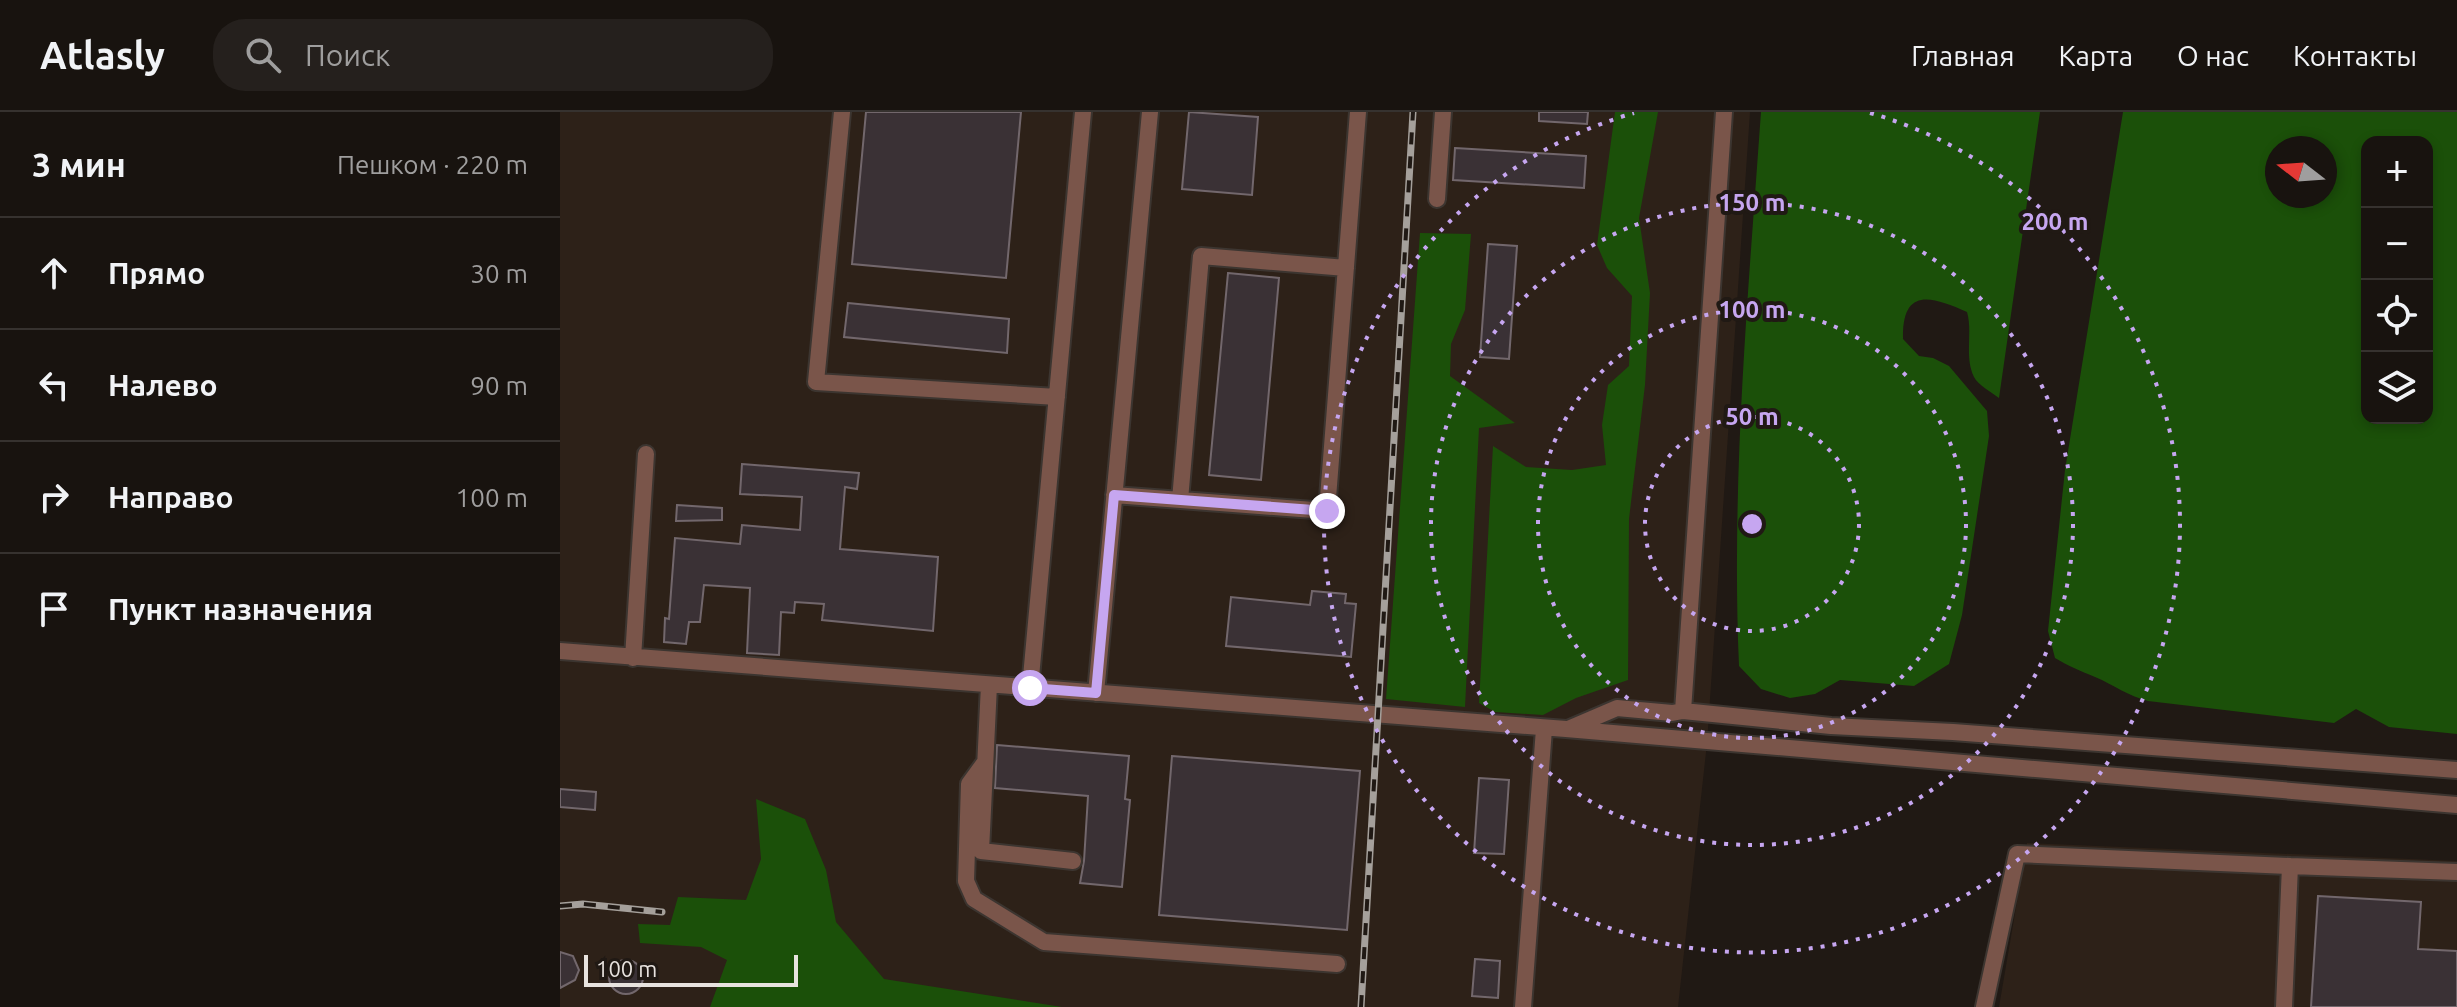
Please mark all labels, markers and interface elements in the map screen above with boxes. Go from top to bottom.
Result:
search box [213,19,773,91]
icon: search [241,33,285,77]
text: Atlasly [40,34,165,76]
text: Поиск [305,38,390,72]
text: Главная [1911,40,2014,71]
text: Карта [2058,40,2133,71]
text: О нас [2177,40,2249,71]
text: Контакты [2293,40,2417,71]
north arrow [2265,136,2337,208]
map controls [2361,136,2433,424]
button: + [2361,136,2433,208]
text: 3 мин [32,145,126,183]
text: Пешком · 220 m [337,150,528,179]
text: 150 m [1719,189,1785,216]
text: 200 m [2022,208,2088,235]
button: − [2361,208,2433,280]
icon: ahead [32,251,76,295]
text: Прямо [108,256,205,290]
text: 30 m [470,259,528,288]
button: locate [2361,280,2433,352]
text: 100 m [1719,296,1785,323]
button: layers [2361,352,2433,424]
icon: left [32,363,76,407]
text: Налево [108,368,218,402]
text: 90 m [470,371,528,400]
text: 50 m [1725,403,1779,430]
icon: right [32,475,76,519]
text: Направо [108,480,234,514]
text: 100 m [456,483,528,512]
route end [1309,493,1345,529]
centre of rings [1738,510,1766,538]
icon: arrive [32,587,76,631]
text: Пункт назначения [108,592,373,626]
route start [1012,670,1048,706]
scale bar [584,951,798,987]
text: 100 m [596,956,657,981]

